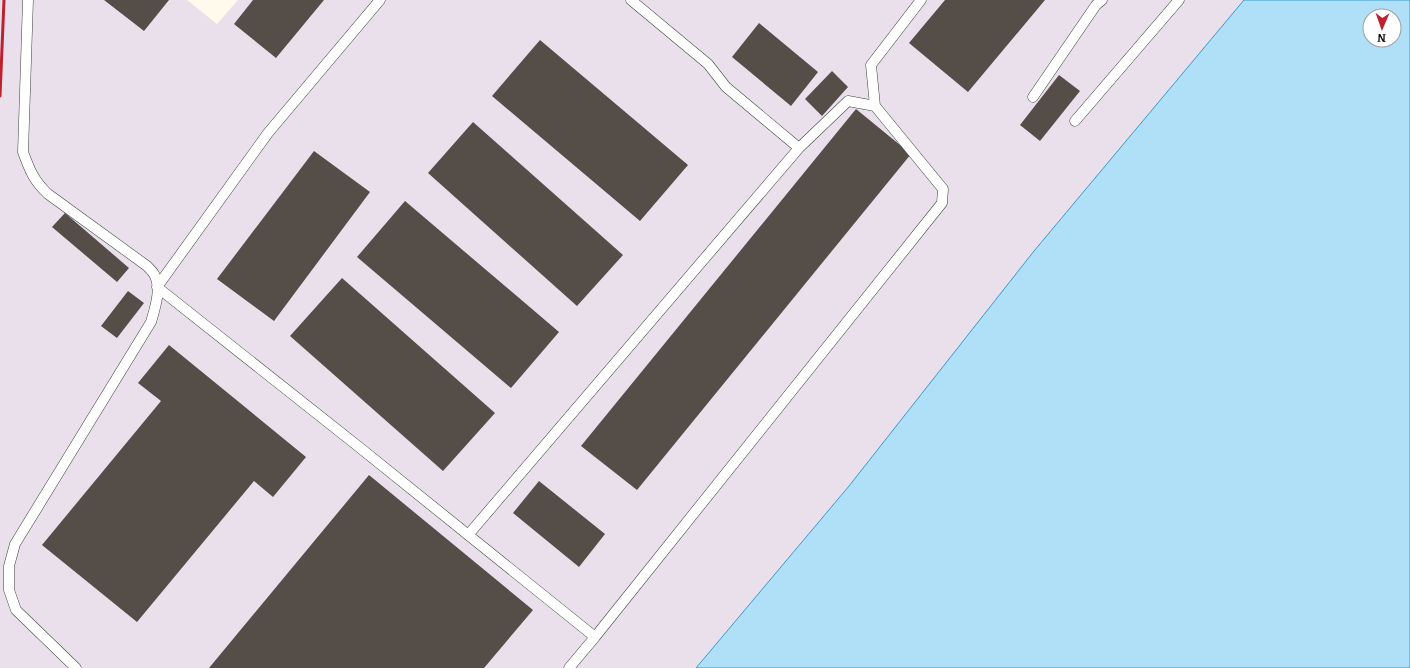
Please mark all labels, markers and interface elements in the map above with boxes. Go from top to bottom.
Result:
north arrow [1362,8,1402,48]
text: N [1377,31,1386,44]

